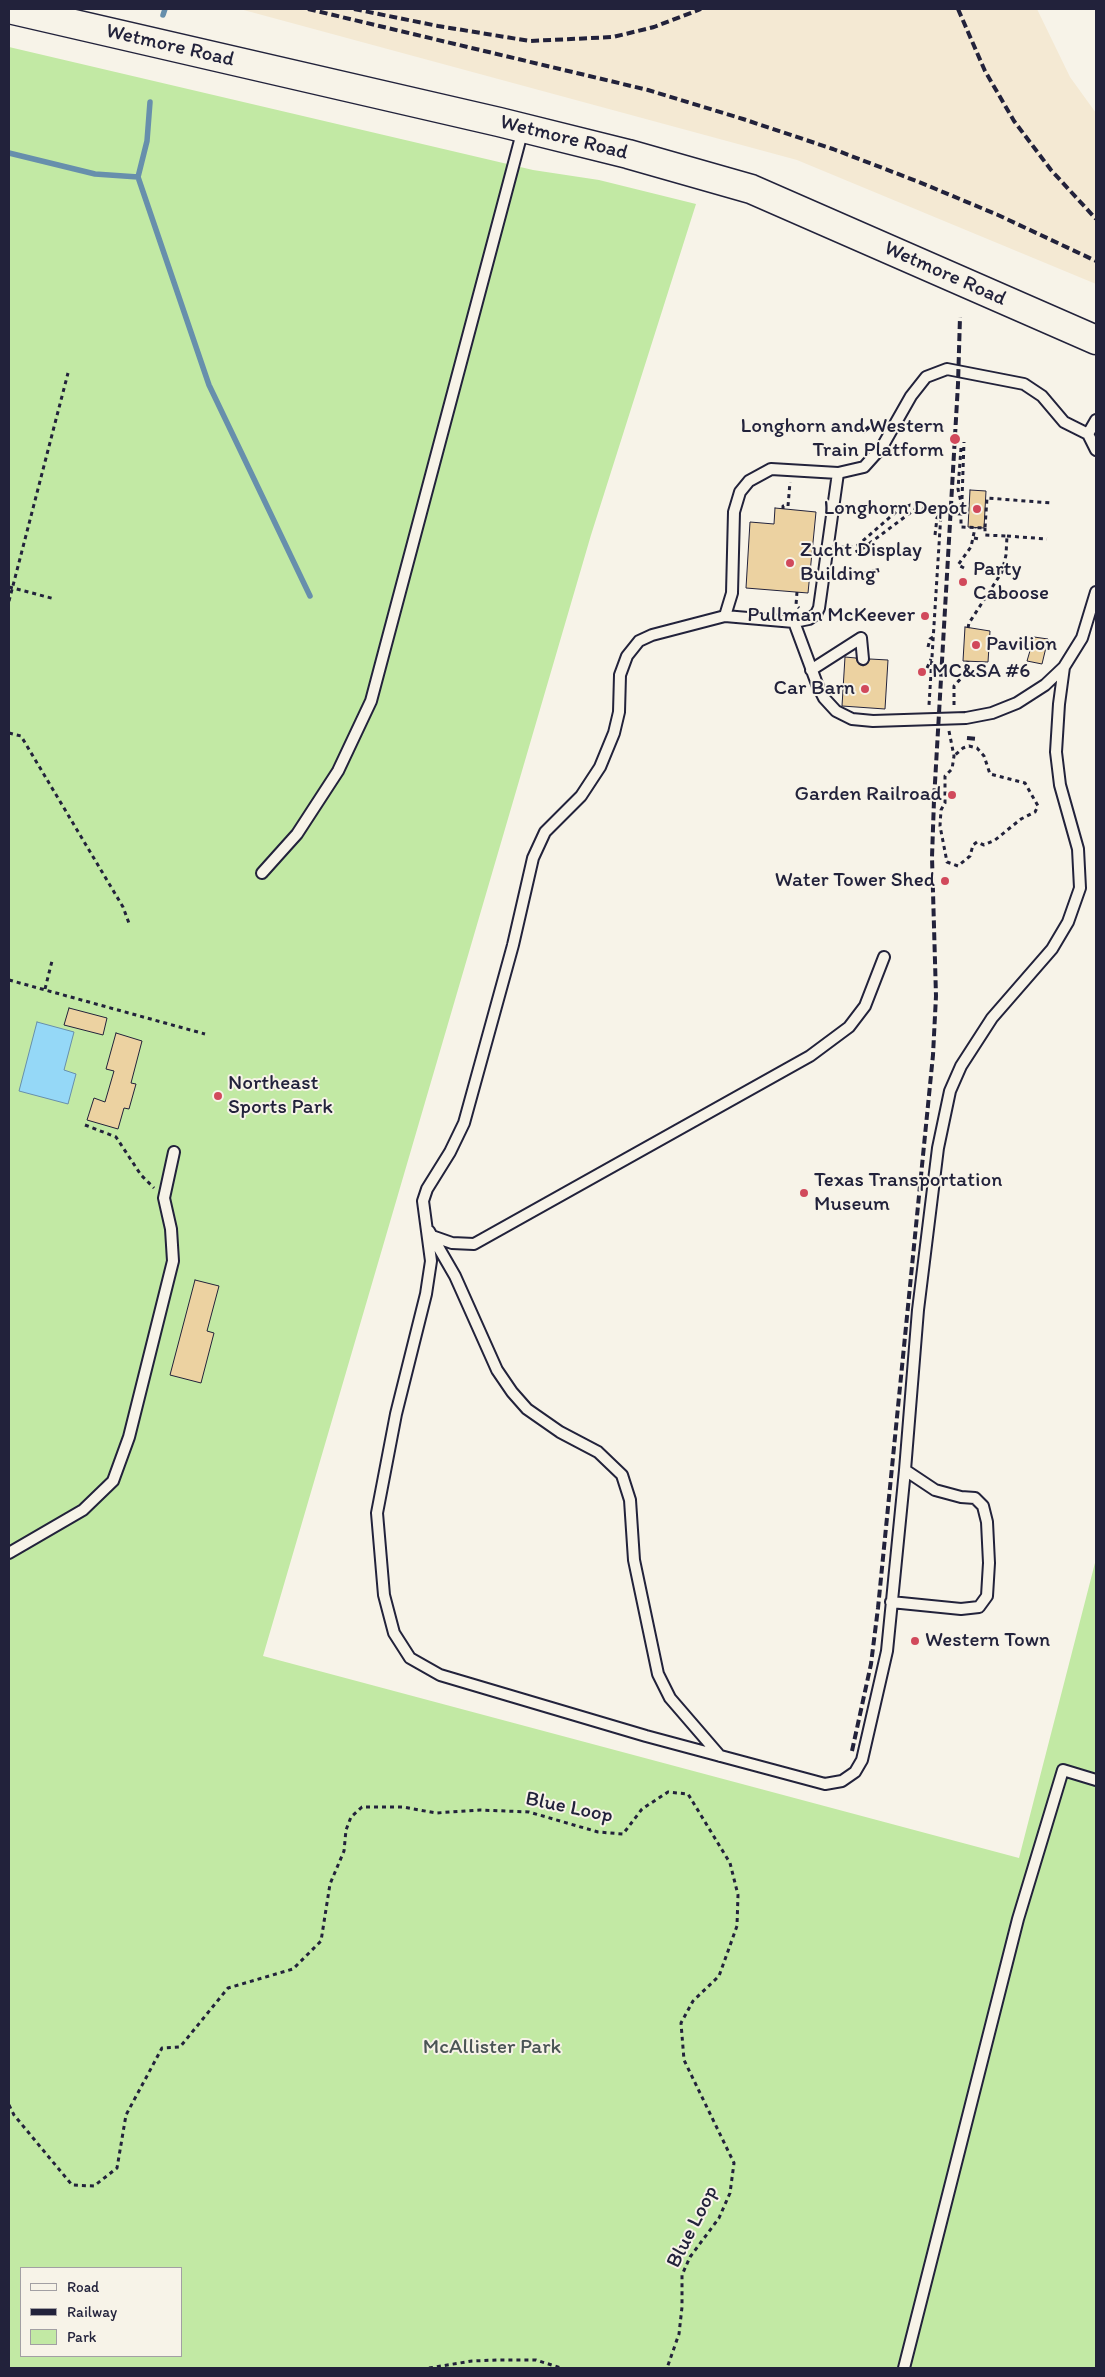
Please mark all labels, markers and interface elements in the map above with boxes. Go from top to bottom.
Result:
street label: Wetmore Road [103,19,237,73]
street label: Wetmore Road [497,110,631,166]
street label: Wetmore Road [880,236,1010,312]
place label: Longhorn and Western Train Platform [741,414,944,464]
marker: Longhorn and Western Train Platform [948,432,962,446]
place label: Longhorn Depot [823,496,967,522]
marker: Longhorn Depot [971,503,983,515]
place label: Zucht Display Building [800,538,922,588]
marker: Zucht Display Building [784,557,796,569]
place label: Party Caboose [973,557,1049,607]
marker: Party Caboose [957,576,969,588]
place label: Pullman McKeever [747,603,915,629]
marker: Pullman McKeever [919,610,931,622]
place label: Pavilion [986,632,1057,658]
marker: Pavilion [970,639,982,651]
place label: MC&SA #6 [932,659,1030,685]
marker: MC&SA #6 [916,666,928,678]
place label: Car Barn [773,676,855,702]
marker: Car Barn [859,683,871,695]
place label: Garden Railroad [794,782,942,808]
marker: Garden Railroad [946,789,958,801]
place label: Water Tower Shed [775,868,935,894]
marker: Water Tower Shed [939,875,951,887]
place label: Northeast Sports Park [228,1071,333,1121]
marker: Northeast Sports Park [212,1090,224,1102]
place label: Texas Transportation Museum [814,1168,1002,1218]
marker: Texas Transportation Museum [798,1187,810,1199]
place label: Western Town [925,1628,1050,1654]
marker: Western Town [909,1635,921,1647]
street label: Blue Loop [523,1786,615,1830]
park label: McAllister Park [423,2035,561,2061]
street label: Blue Loop [662,2182,724,2272]
legend [20,2267,182,2357]
text: Road [67,2278,99,2296]
text: Railway [67,2303,117,2321]
text: Park [67,2328,97,2346]

